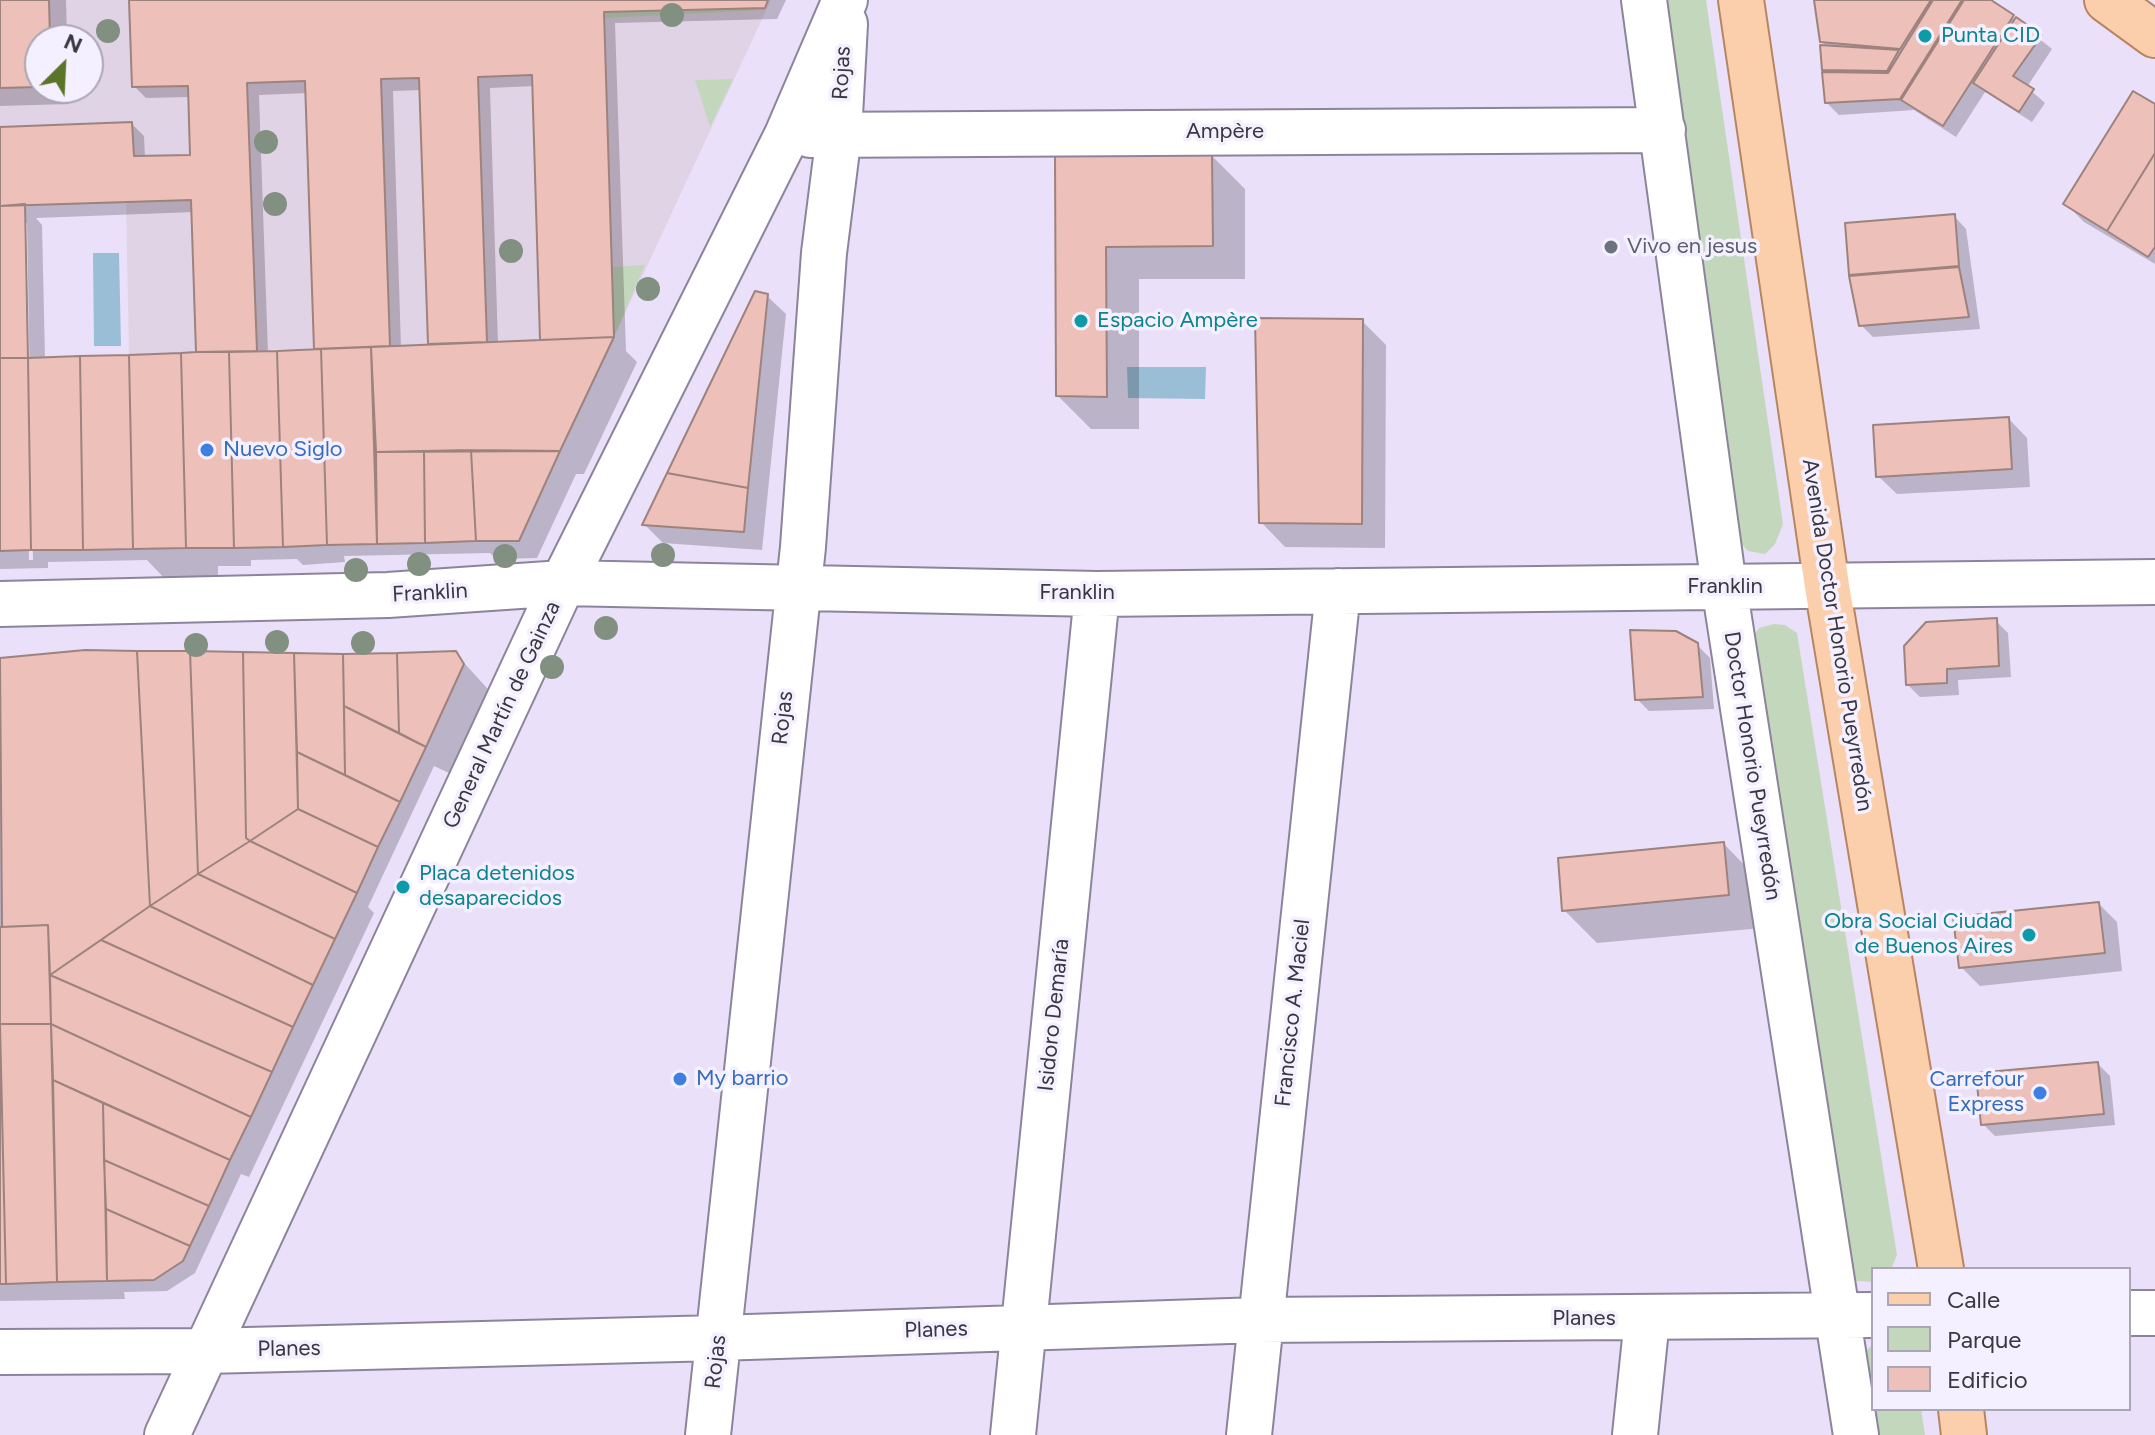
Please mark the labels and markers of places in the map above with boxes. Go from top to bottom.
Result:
place label: Punta CID [1941,23,2040,49]
marker: Punta CID [1916,27,1934,45]
place label: Vivo en jesus [1627,234,1757,260]
marker: Vivo en jesus [1602,238,1620,256]
place label: Espacio Ampère [1097,308,1258,334]
marker: Espacio Ampère [1072,312,1090,330]
place label: Nuevo Siglo [223,437,343,463]
marker: Nuevo Siglo [198,441,216,459]
place label: Placa detenidos desaparecidos [419,861,575,912]
marker: Placa detenidos desaparecidos [394,878,412,896]
place label: Obra Social Ciudad de Buenos Aires [1824,909,2013,960]
marker: Obra Social Ciudad de Buenos Aires [2020,926,2038,944]
place label: My barrio [696,1066,788,1092]
place label: Carrefour Express [1930,1067,2024,1118]
marker: My barrio [671,1070,689,1088]
marker: Carrefour Express [2031,1084,2049,1102]

